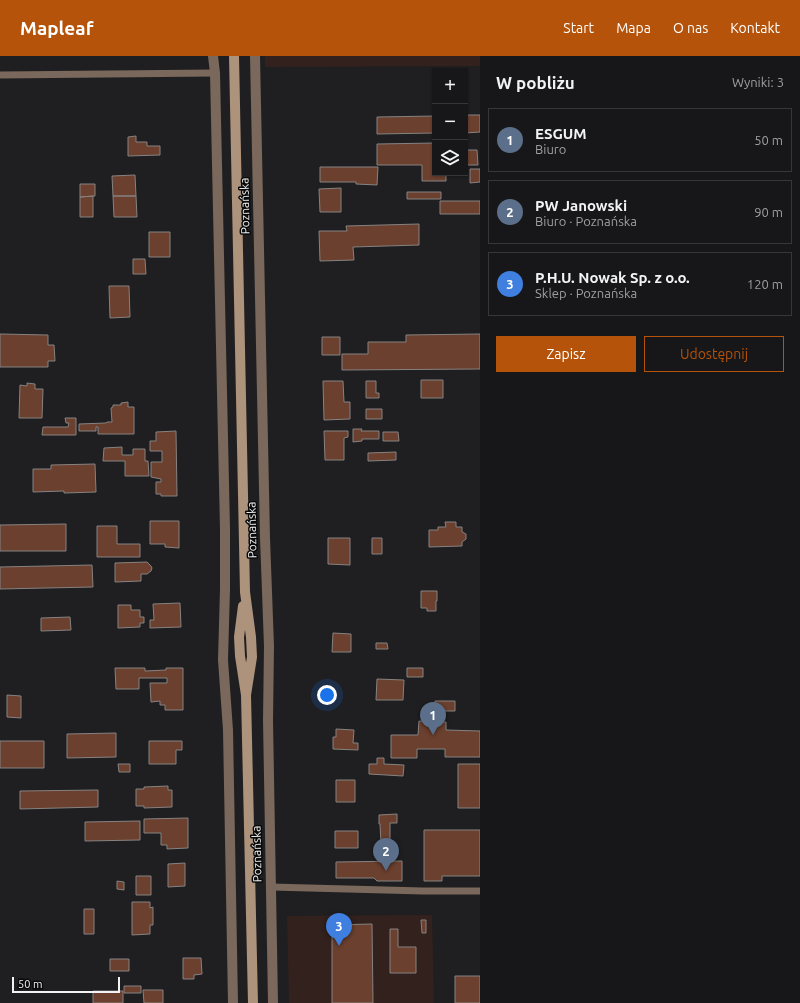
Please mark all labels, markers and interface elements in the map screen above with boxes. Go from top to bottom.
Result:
text: Mapleaf [20,17,93,39]
text: Start [563,20,594,36]
text: Mapa [616,20,651,36]
text: O nas [673,20,708,36]
text: Kontakt [730,20,780,36]
map controls [432,68,468,176]
button: + [432,68,468,104]
text: W pobliżu [496,73,575,92]
text: Wyniki: 3 [732,75,784,89]
button: − [432,104,468,140]
text: ESGUM [535,125,587,142]
text: 1 [506,133,514,147]
text: 50 m [754,133,783,147]
button: layers [432,140,468,176]
text: Biuro [535,142,566,156]
street label: Poznańska [238,178,251,235]
text: PW Janowski [535,197,627,214]
text: 2 [506,205,514,219]
text: 90 m [754,205,783,219]
text: Biuro · Poznańska [535,214,637,228]
text: P.H.U. Nowak Sp. z o.o. [535,269,690,286]
text: 3 [506,277,514,291]
text: 120 m [747,277,783,291]
text: Sklep · Poznańska [535,286,637,300]
button: Zapisz [496,336,636,372]
button: Udostępnij [644,336,784,372]
street label: Poznańska [245,502,258,559]
your location [317,685,337,705]
pin: 1 [420,702,446,735]
street label: Poznańska [250,826,263,883]
pin: 2 [373,838,399,871]
pin: 3 [326,913,352,946]
scale bar [12,975,120,994]
text: 50 m [18,978,42,990]

